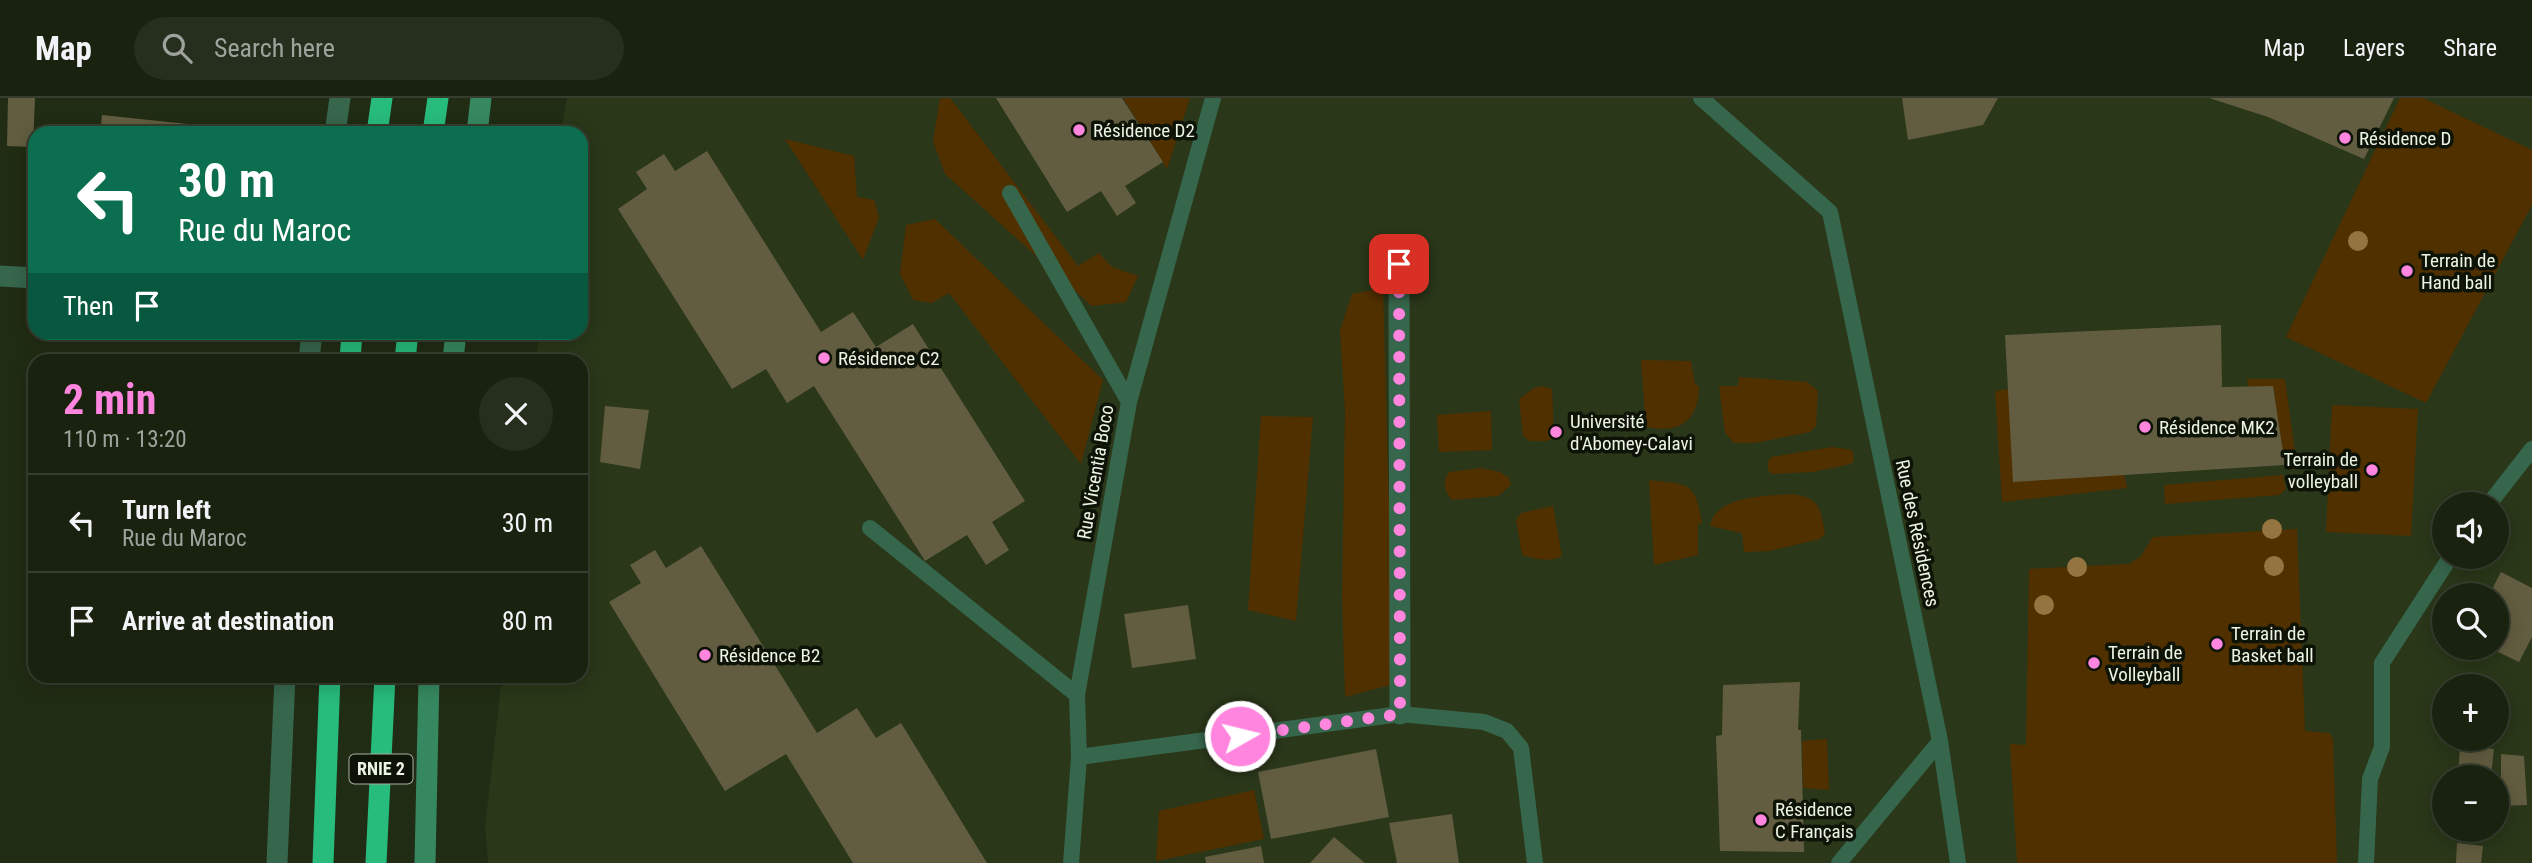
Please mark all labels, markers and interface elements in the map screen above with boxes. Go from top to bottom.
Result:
search box [134,17,624,80]
text: Map [35,29,92,68]
icon: search [158,29,196,67]
text: Search here [214,33,335,63]
text: Map [2264,34,2305,62]
text: Layers [2343,34,2405,62]
text: Share [2443,34,2497,62]
place label: Résidence D2 [1093,119,1195,142]
marker: Résidence D2 [1071,122,1087,138]
place label: Résidence D [2359,127,2451,150]
marker: Résidence D [2337,130,2353,146]
text: 30 m [178,152,275,209]
icon: left [63,154,154,245]
text: Rue du Maroc [178,211,351,249]
pin [1369,234,1429,294]
icon: arrive [1380,245,1418,283]
place label: Terrain de Hand ball [2421,249,2496,294]
marker: Terrain de Hand ball [2399,263,2415,279]
icon: arrive [128,287,166,325]
text: Then [63,291,114,321]
place label: Résidence C2 [838,347,940,370]
marker: Résidence C2 [816,350,832,366]
text: 2 min [63,375,156,424]
button: close [479,377,553,451]
street label: Rue Vicentia Boco [1072,403,1119,541]
place label: Université d'Abomey-Calavi [1570,410,1693,455]
place label: Résidence MK2 [2159,416,2275,439]
marker: Résidence MK2 [2137,419,2153,435]
marker: Université d'Abomey-Calavi [1548,424,1564,440]
text: 110 m · 13:20 [63,426,187,453]
place label: Terrain de volleyball [2284,448,2358,493]
street label: Rue des Résidences [1891,457,1944,609]
marker: Terrain de volleyball [2364,462,2380,478]
map controls [2432,492,2509,842]
button: sound [2432,492,2509,569]
text: Turn left [122,495,211,525]
icon: left [63,504,101,542]
text: 30 m [502,508,553,538]
text: Rue du Maroc [122,525,247,552]
button: search [2432,583,2509,660]
icon: arrive [63,602,101,640]
text: Arrive at destination [122,606,334,636]
text: 80 m [502,606,553,636]
place label: Terrain de Basket ball [2231,622,2314,667]
marker: Terrain de Basket ball [2209,636,2225,652]
place label: Terrain de Volleyball [2108,641,2183,686]
place label: Résidence B2 [719,644,820,667]
marker: Résidence B2 [697,647,713,663]
marker: Terrain de Volleyball [2086,655,2102,671]
button: + [2432,674,2509,751]
position arrow [1203,699,1277,773]
road number: RNIE 2 [350,754,412,784]
button: − [2432,765,2509,842]
place label: Résidence C Français [1775,798,1854,843]
marker: Résidence C Français [1753,812,1769,828]

